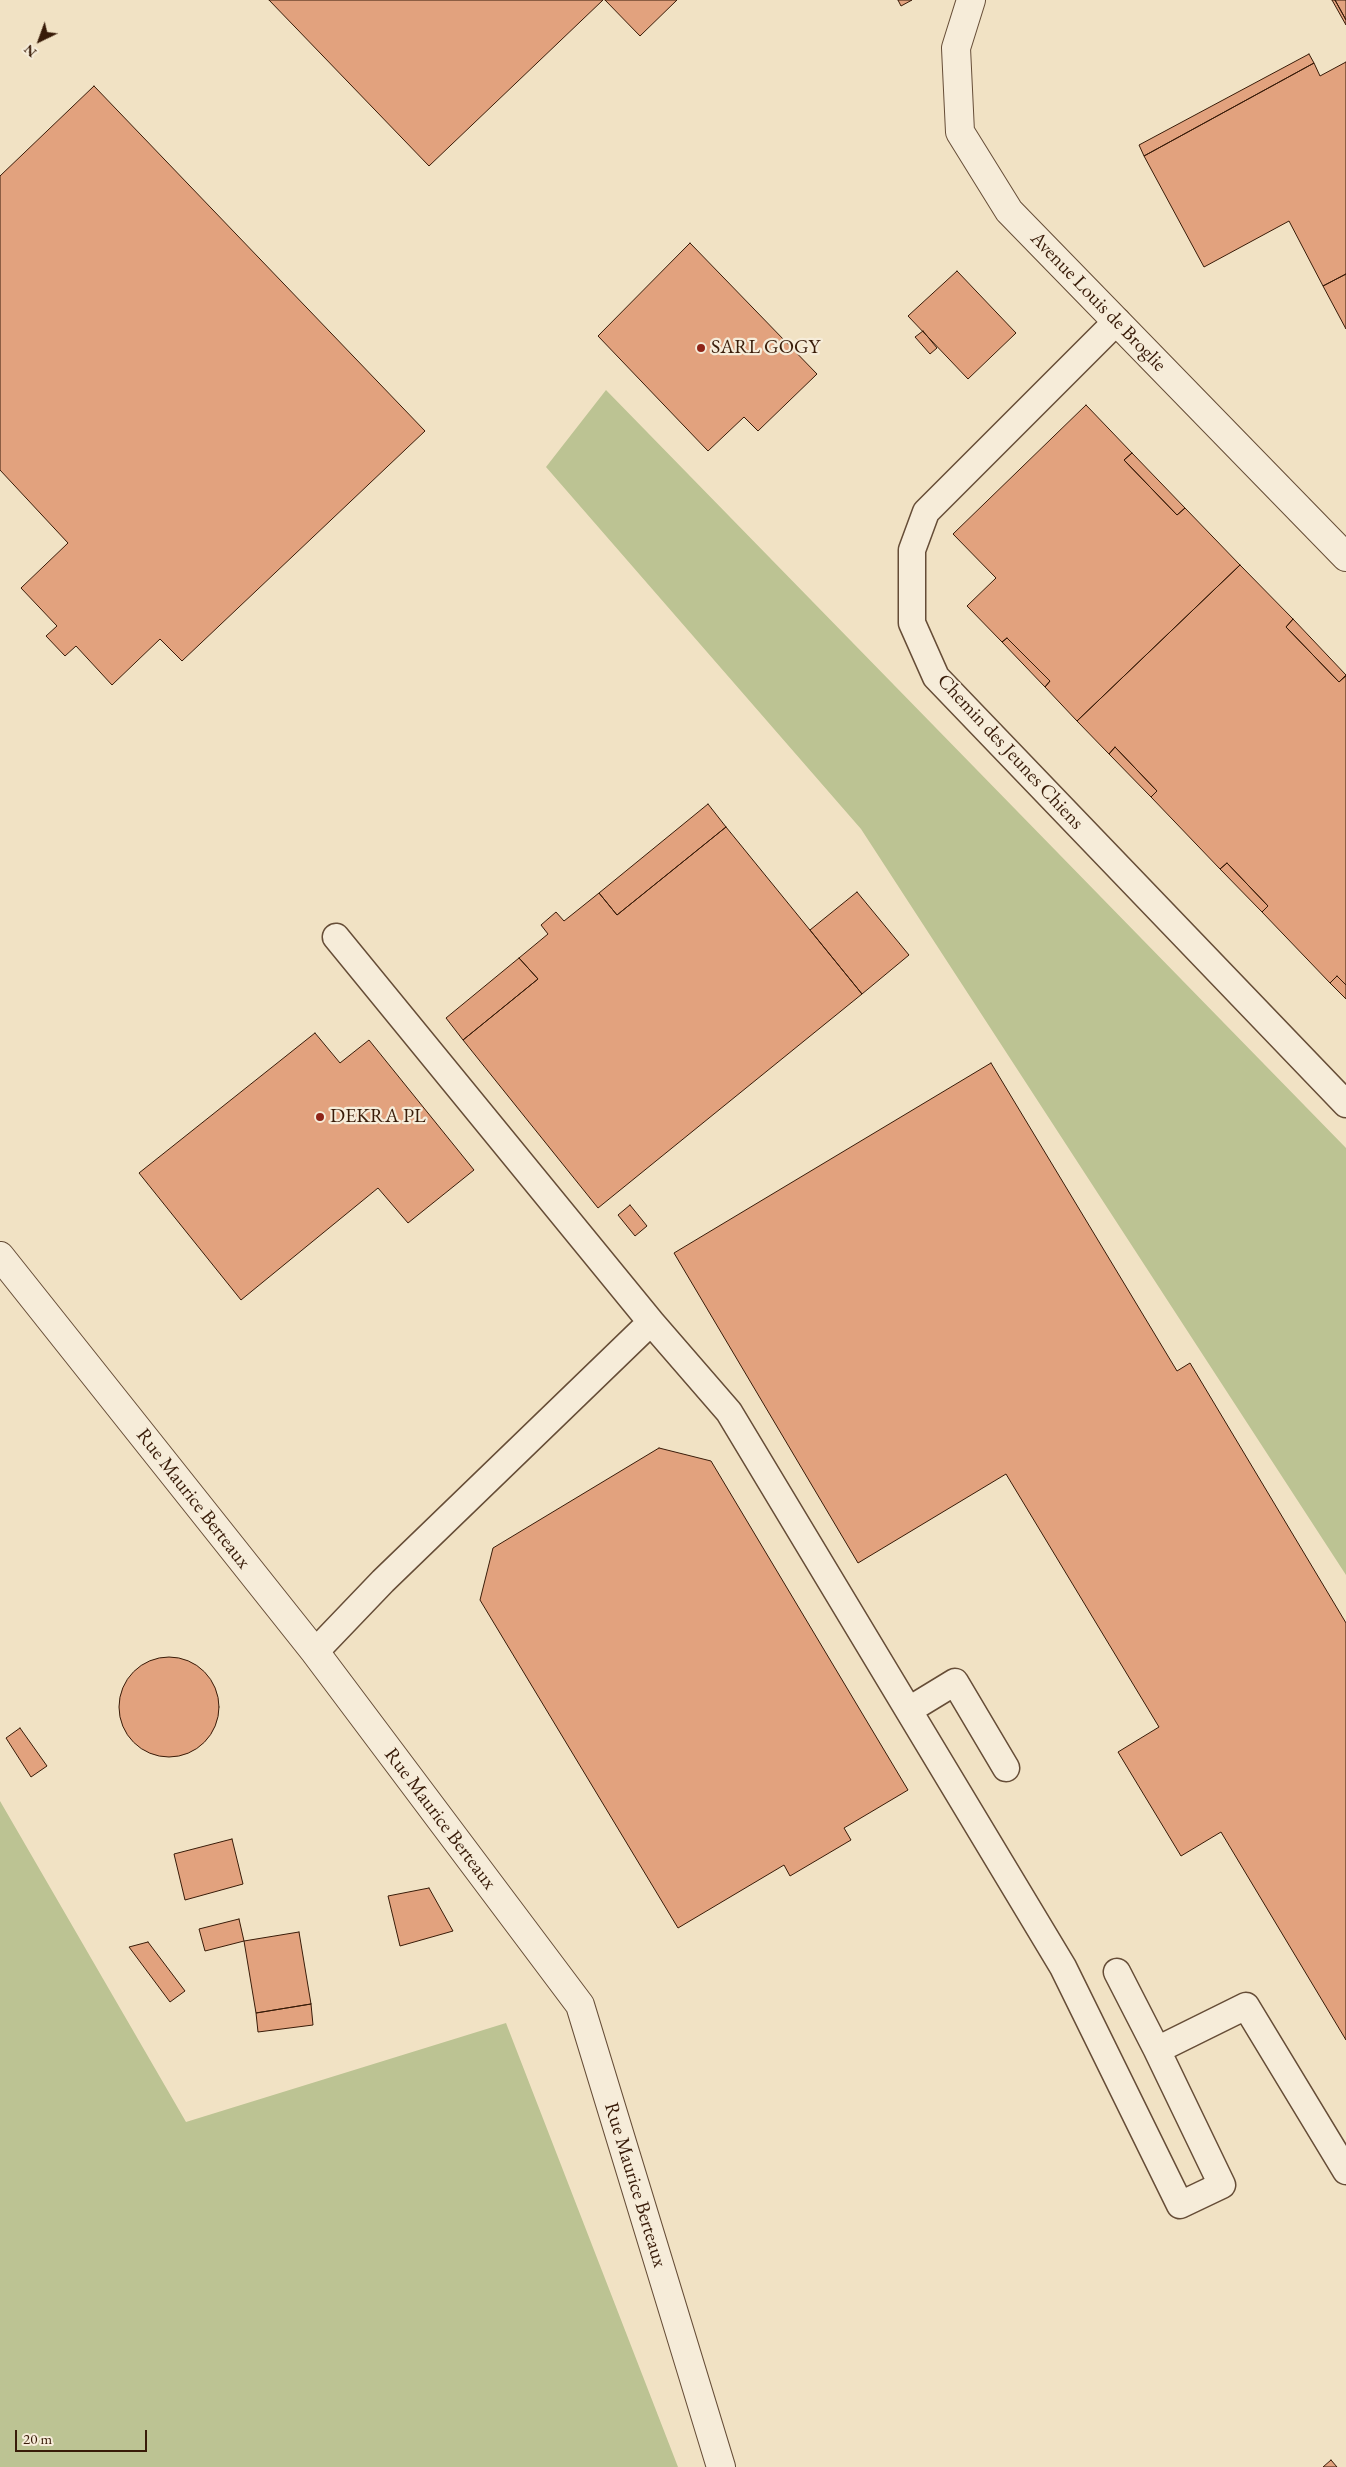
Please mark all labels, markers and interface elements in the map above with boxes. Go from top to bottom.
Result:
north arrow [15,15,65,65]
text: N [20,41,40,62]
street label: Avenue Louis de Broglie [1025,227,1171,377]
place label: SARL GOGY [711,336,820,360]
marker: SARL GOGY [695,342,707,354]
street label: Chemin des Jeunes Chiens [932,669,1088,835]
place label: DEKRA PL [330,1105,426,1129]
marker: DEKRA PL [314,1111,326,1123]
street label: Rue Maurice Berteaux [131,1424,255,1574]
street label: Rue Maurice Berteaux [379,1743,501,1895]
street label: Rue Maurice Berteaux [598,2100,672,2270]
scale bar [18,2420,150,2452]
text: 20 m [23,2429,52,2448]

